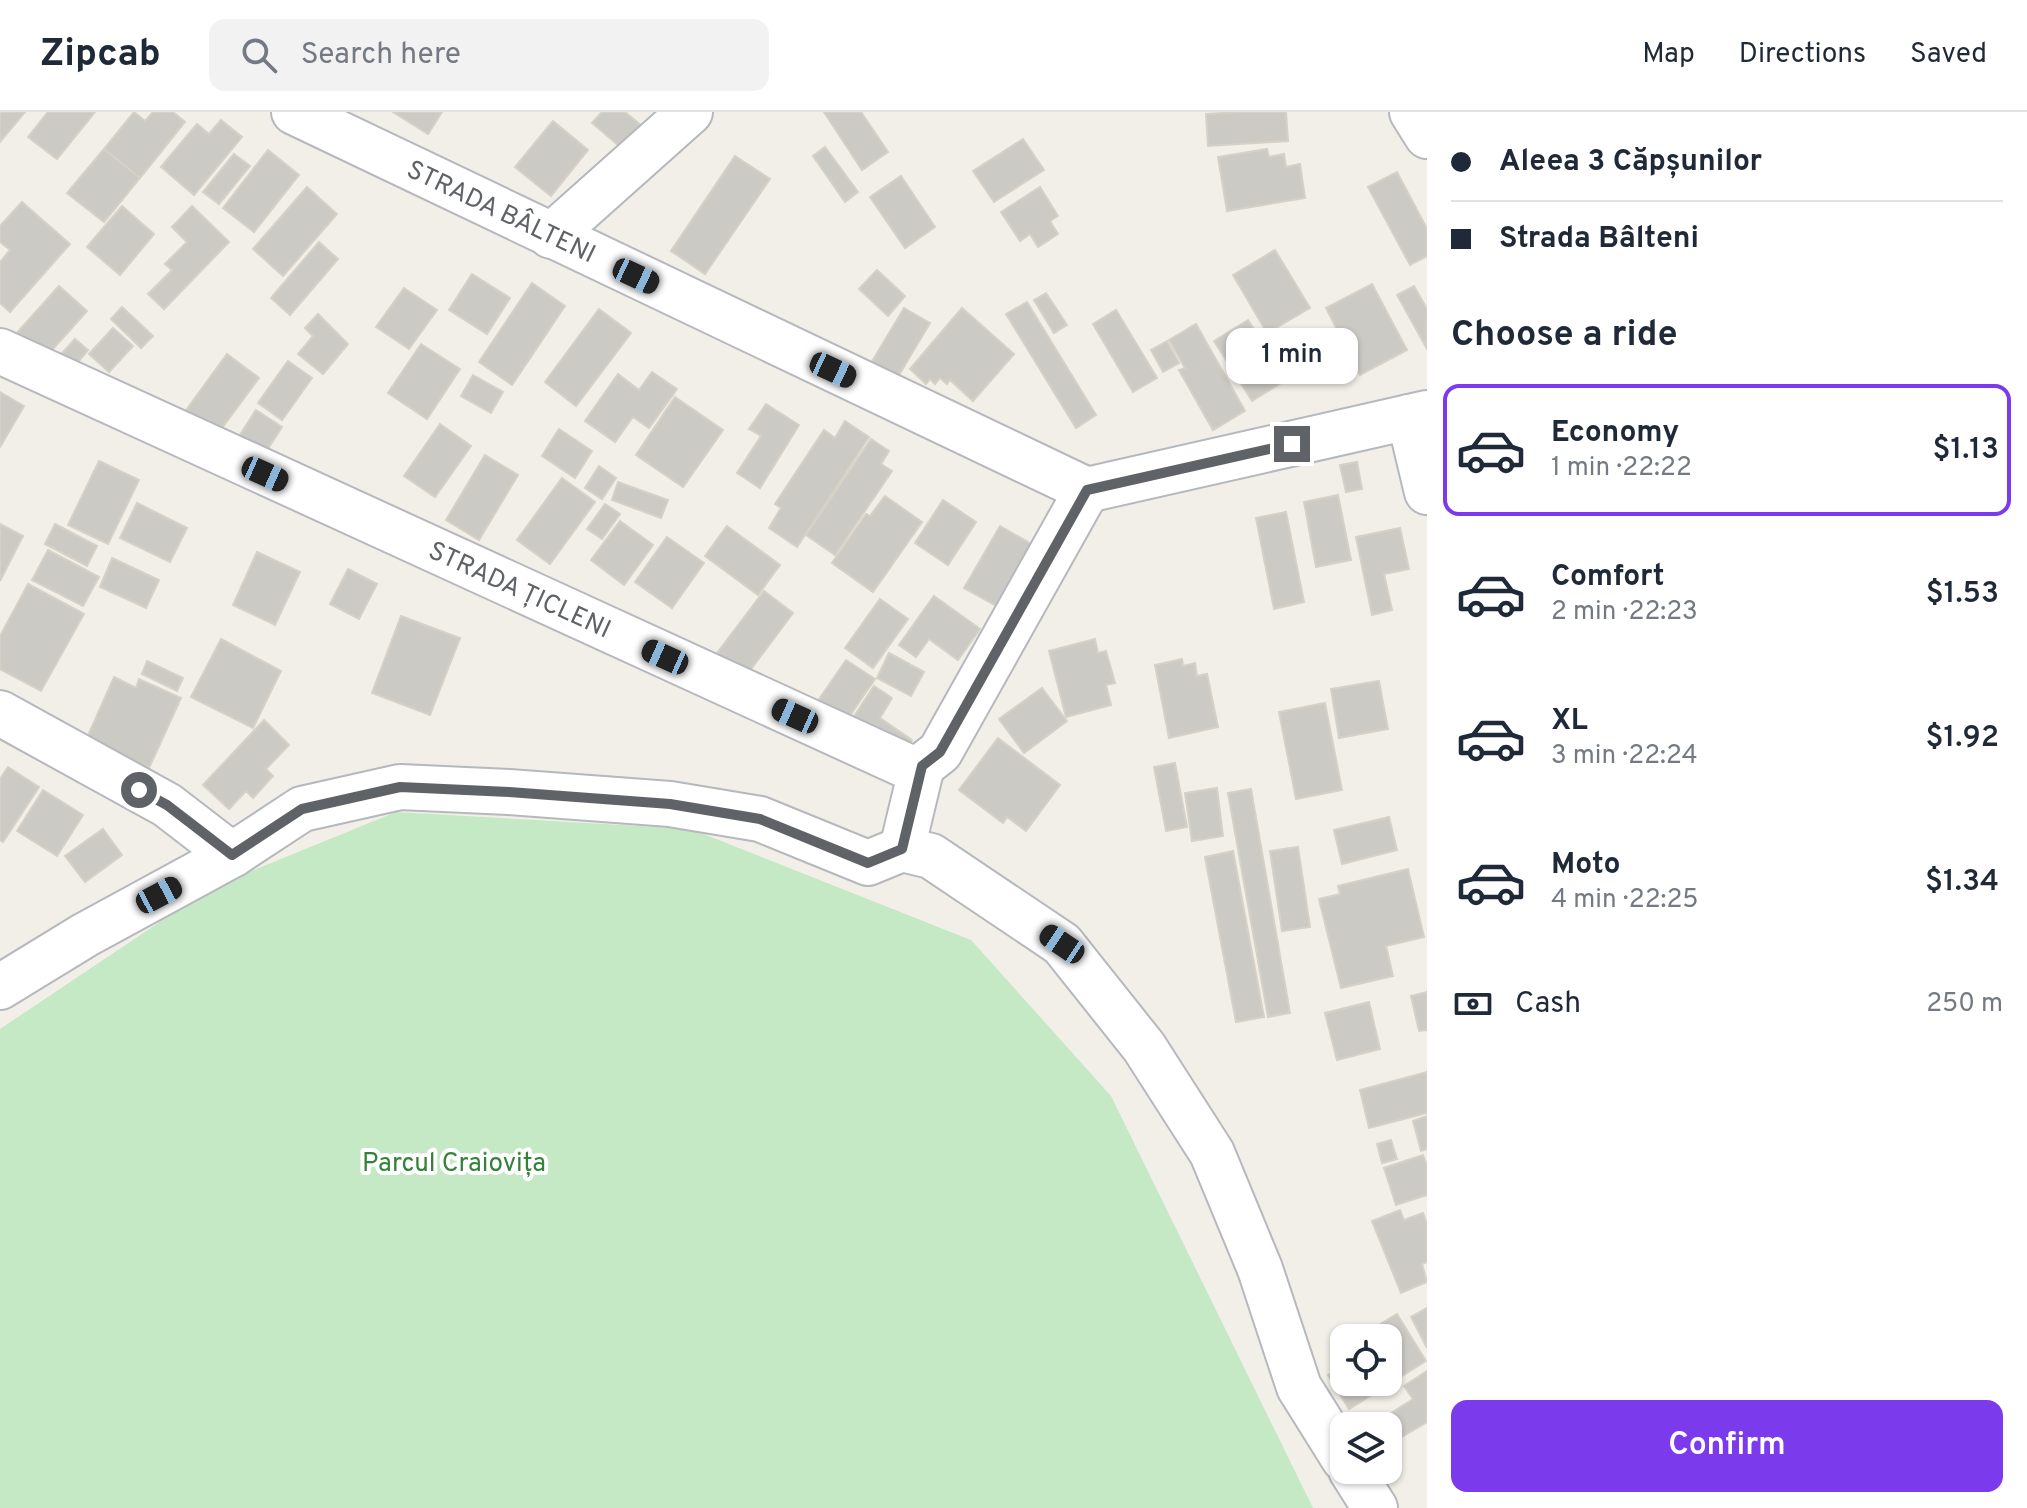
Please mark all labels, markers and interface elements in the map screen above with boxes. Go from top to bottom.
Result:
search box [209,19,769,91]
text: Zipcab [40,31,161,80]
icon: search [237,33,281,77]
text: Search here [301,37,461,74]
text: Map [1642,37,1695,73]
text: Directions [1739,37,1866,73]
text: Saved [1910,37,1987,73]
text: Aleea 3 Căpșunilor [1499,144,1762,181]
street label: STRADA BÂLTENI [401,154,600,272]
text: Strada Bâlteni [1499,221,1699,258]
car [609,255,663,297]
text: Choose a ride [1451,313,1677,359]
callout: 1 min [1226,328,1358,384]
text: 1 min [1261,339,1323,372]
car [806,349,860,391]
icon: car [1455,414,1527,486]
text: Economy [1551,415,1679,452]
route end [1274,426,1310,462]
text: $1.13 [1932,432,1999,469]
text: 1 min · 22:22 [1551,452,1692,485]
car [238,453,292,495]
street label: STRADA ȚICLENI [423,535,615,647]
icon: car [1455,558,1527,630]
text: Comfort [1551,559,1664,596]
text: $1.53 [1926,576,1999,613]
text: 2 min · 22:23 [1551,596,1698,629]
car [638,636,692,678]
car [768,695,822,737]
icon: car [1455,702,1527,774]
text: XL [1551,703,1588,740]
text: $1.92 [1926,720,1999,757]
text: 3 min · 22:24 [1551,740,1698,773]
route start [121,772,157,808]
icon: car [1455,846,1527,918]
text: Moto [1551,847,1621,884]
text: $1.34 [1925,864,1999,901]
car [132,873,186,917]
text: 4 min · 22:25 [1551,884,1698,917]
car [1035,921,1089,967]
icon: cash [1451,982,1495,1026]
text: Cash [1515,986,1581,1023]
text: 250 m [1926,988,2003,1021]
park label: Parcul Craiovița [362,1148,546,1181]
map controls [1330,1324,1402,1484]
button: locate [1330,1324,1402,1396]
button: Confirm [1451,1400,2003,1492]
button: layers [1330,1412,1402,1484]

